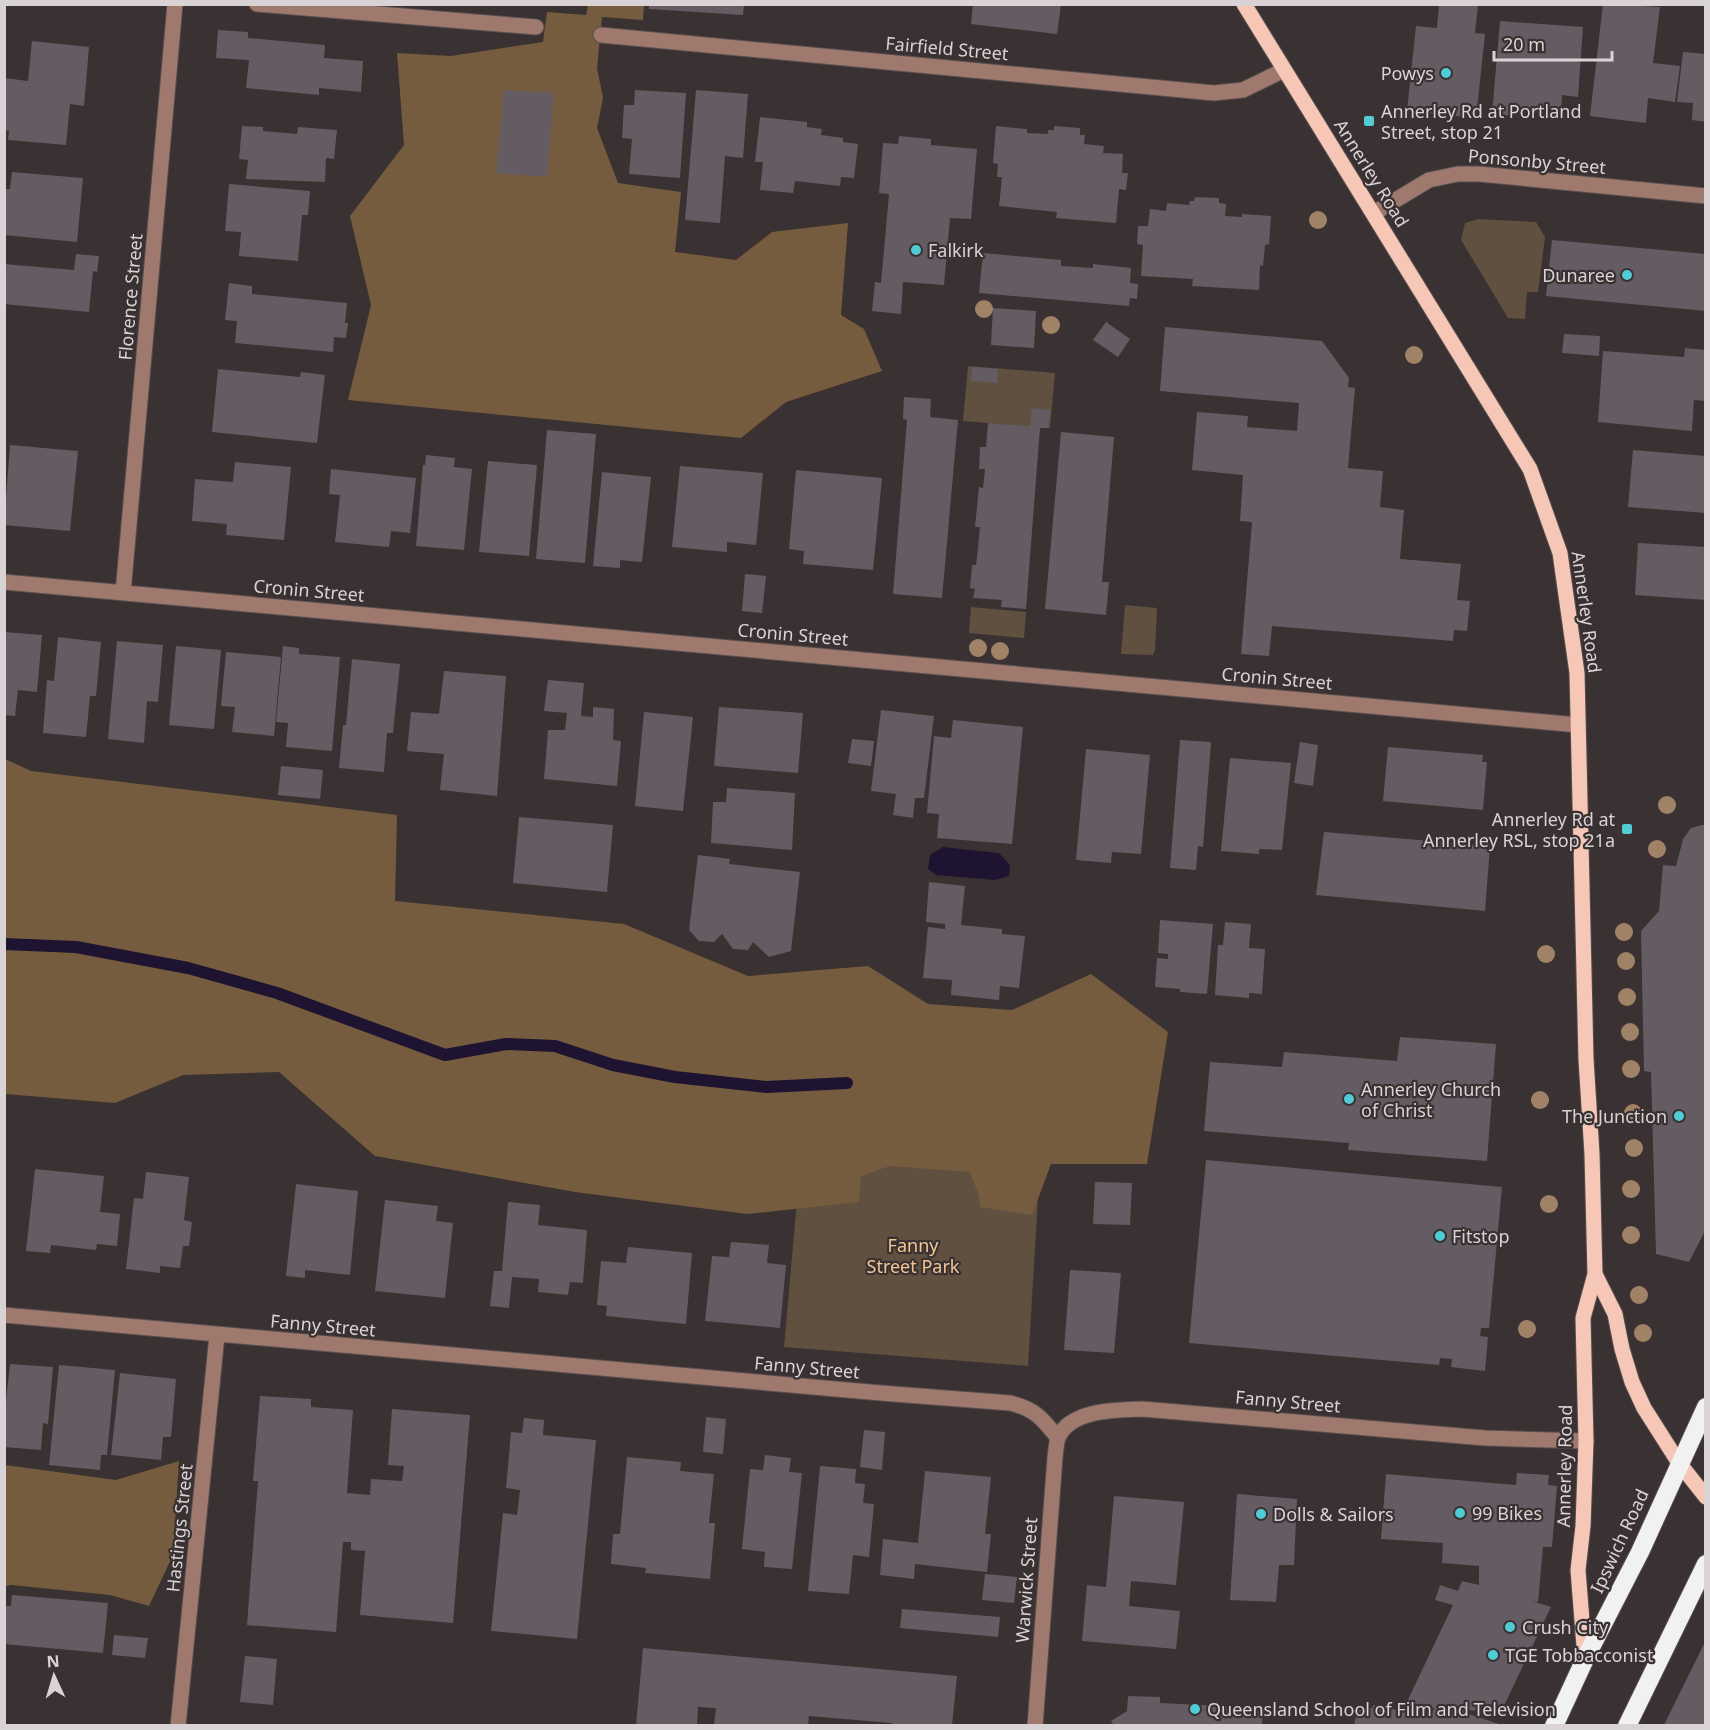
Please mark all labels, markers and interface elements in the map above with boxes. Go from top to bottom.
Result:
scale bar [1494,24,1612,62]
street label: Fairfield Street [885,31,1010,65]
text: 20 m [1503,32,1545,56]
place label: Powys [1381,61,1434,85]
marker: Powys [1439,66,1453,80]
place label: Annerley Rd at Portland Street, stop 21 [1381,99,1582,144]
marker: Annerley Rd at Portland Street, stop 21 [1362,114,1376,128]
street label: Annerley Road [1329,115,1415,231]
street label: Ponsonby Street [1467,143,1607,179]
street label: Florence Street [113,232,148,361]
place label: Falkirk [928,238,984,262]
marker: Falkirk [909,243,923,257]
place label: Dunaree [1542,263,1615,287]
marker: Dunaree [1620,268,1634,282]
street label: Annerley Road [1567,549,1607,675]
street label: Cronin Street [253,573,366,607]
street label: Cronin Street [737,617,850,651]
street label: Cronin Street [1221,661,1334,695]
place label: Annerley Rd at Annerley RSL, stop 21a [1423,807,1615,852]
marker: Annerley Rd at Annerley RSL, stop 21a [1620,822,1634,836]
place label: Annerley Church of Christ [1361,1077,1501,1122]
marker: Annerley Church of Christ [1342,1092,1356,1106]
place label: The Junction [1562,1104,1667,1128]
marker: The Junction [1672,1109,1686,1123]
place label: Fitstop [1452,1224,1510,1248]
marker: Fitstop [1433,1229,1447,1243]
park label: Fanny Street Park [867,1233,960,1278]
street label: Fanny Street [269,1308,377,1342]
street label: Fanny Street [753,1350,861,1384]
street label: Fanny Street [1234,1384,1342,1418]
street label: Annerley Road [1551,1404,1577,1528]
street label: Hastings Street [160,1462,198,1593]
street label: Ipswich Road [1584,1485,1654,1597]
place label: 99 Bikes [1472,1501,1542,1525]
place label: Dolls & Sailors [1273,1502,1394,1526]
marker: 99 Bikes [1453,1506,1467,1520]
marker: Dolls & Sailors [1254,1507,1268,1521]
street label: Warwick Street [1010,1516,1042,1644]
place label: Crush City [1522,1615,1609,1639]
marker: Crush City [1503,1620,1517,1634]
place label: TGE Tobbacconist [1505,1643,1654,1667]
north arrow [24,1646,84,1706]
marker: TGE Tobbacconist [1486,1648,1500,1662]
text: N [46,1650,60,1672]
place label: Queensland School of Film and Television [1207,1697,1556,1721]
marker: Queensland School of Film and Television [1188,1702,1202,1716]

